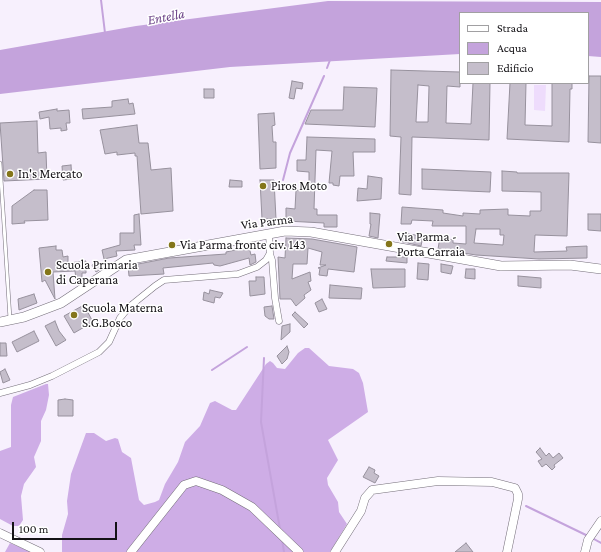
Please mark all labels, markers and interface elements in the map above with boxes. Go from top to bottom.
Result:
water label: Entella [146,5,186,29]
legend [459,12,589,84]
text: Strada [497,21,528,35]
text: Acqua [497,41,527,55]
text: Edificio [497,61,533,75]
place label: In's Mercato [18,166,82,182]
marker: In's Mercato [5,169,15,179]
place label: Piros Moto [271,178,327,194]
marker: Piros Moto [258,181,268,191]
street label: Via Parma [240,211,294,233]
place label: Via Parma - Porta Carraia [397,229,465,260]
place label: Via Parma fronte civ. 143 [180,237,306,253]
marker: Via Parma - Porta Carraia [384,239,394,249]
marker: Via Parma fronte civ. 143 [167,240,177,250]
place label: Scuola Primaria di Caperana [56,257,138,288]
marker: Scuola Primaria di Caperana [43,267,53,277]
place label: Scuola Materna S.G.Bosco [82,300,163,331]
marker: Scuola Materna S.G.Bosco [69,310,79,320]
scale bar [14,514,119,540]
text: 100 m [19,522,48,536]

